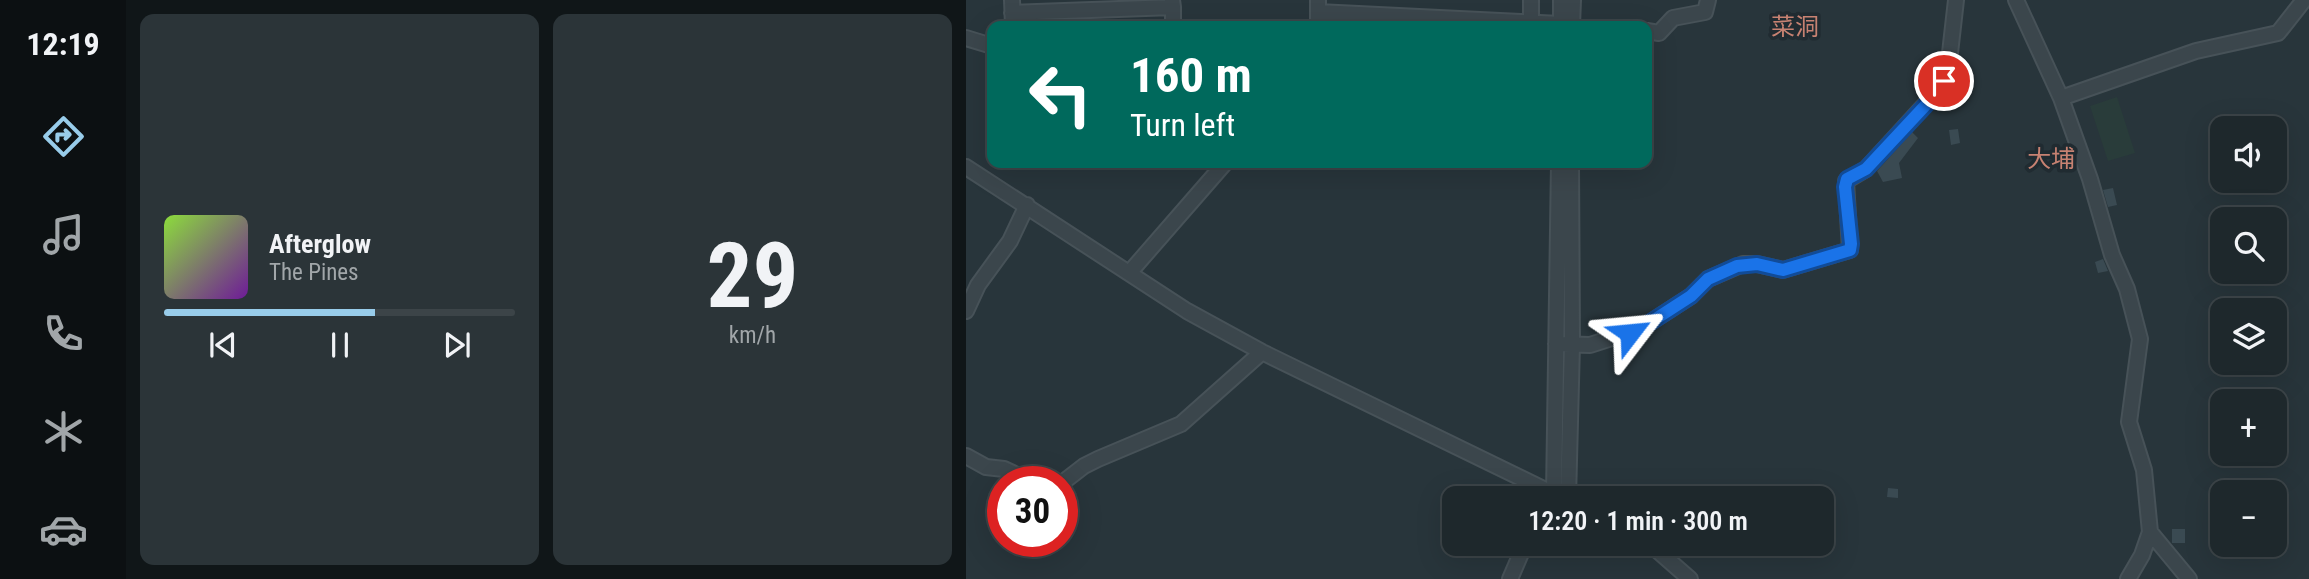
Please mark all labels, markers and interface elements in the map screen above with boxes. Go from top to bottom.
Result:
district label: 菜洞 [1771,13,1819,41]
text: 12:19 [26,25,100,63]
text: 160 m [1130,47,1252,104]
icon: left [1015,49,1106,140]
pin [1914,51,1974,111]
icon: arrive [1925,62,1963,100]
text: Turn left [1130,106,1235,144]
icon: directions [39,112,88,161]
map controls [2210,116,2287,557]
button: sound [2210,116,2287,193]
district label: 大埔 [2027,145,2075,173]
button: search [2210,207,2287,284]
icon: music [39,210,88,259]
text: 29 [707,223,798,329]
text: Afterglow [269,229,371,259]
text: The Pines [269,259,359,286]
position arrow [1593,296,1667,370]
button: layers [2210,298,2287,375]
icon: phone [39,309,88,358]
text: km/h [729,322,776,349]
icon: previous [204,326,242,364]
icon: pause [321,326,359,364]
icon: next [438,326,476,364]
button: + [2210,389,2287,466]
icon: climate [39,407,88,456]
speed limit sign: 30 [987,466,1078,557]
button: − [2210,480,2287,557]
icon: car [39,505,88,554]
text: 12:20 · 1 min · 300 m [1528,506,1748,536]

